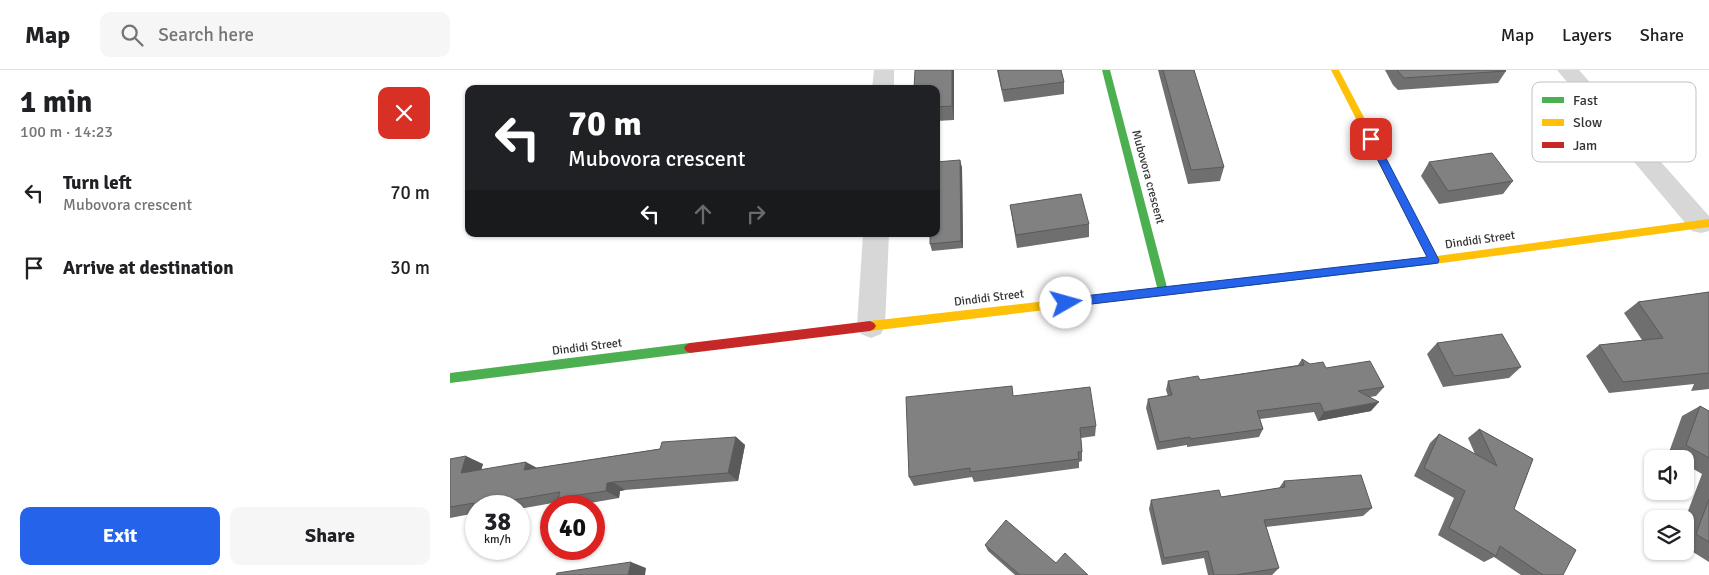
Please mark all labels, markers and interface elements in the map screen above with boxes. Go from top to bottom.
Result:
search box [100,12,450,57]
text: Map [25,20,70,50]
icon: search [118,21,146,49]
text: Search here [158,23,254,47]
text: Map [1501,24,1534,46]
text: Layers [1562,24,1612,46]
text: Share [1640,24,1684,46]
legend [1532,82,1696,162]
text: 1 min [20,84,92,121]
button: close [378,87,430,139]
text: Fast [1573,92,1598,109]
text: 70 m [568,102,642,145]
icon: left [485,105,550,170]
text: Slow [1573,114,1602,131]
pin [1350,118,1392,160]
text: 100 m · 14:23 [20,122,113,142]
icon: arrive [1357,125,1385,153]
street label: Mubovora crescent [1128,128,1168,226]
text: Jam [1573,137,1597,154]
text: Mubovora crescent [568,145,745,172]
text: Turn left [63,171,132,195]
icon: left [20,179,48,207]
text: 70 m [390,181,430,205]
text: Mubovora crescent [63,195,192,215]
icon: left [636,200,664,228]
icon: ahead [689,200,717,228]
icon: right [742,200,770,228]
street label: Dindidi Street [1444,228,1516,252]
icon: arrive [20,254,48,282]
text: Arrive at destination [63,256,234,280]
text: 30 m [390,256,430,280]
position arrow [1039,276,1091,328]
street label: Dindidi Street [953,286,1025,310]
street label: Dindidi Street [551,335,623,359]
map controls [1644,450,1694,560]
button: sound [1644,450,1694,500]
speed limit sign: 40 [540,495,605,560]
text: 38 [484,506,511,537]
button: Exit [20,507,220,565]
button: Share [230,507,430,565]
button: layers [1644,510,1694,560]
text: km/h [484,532,511,547]

